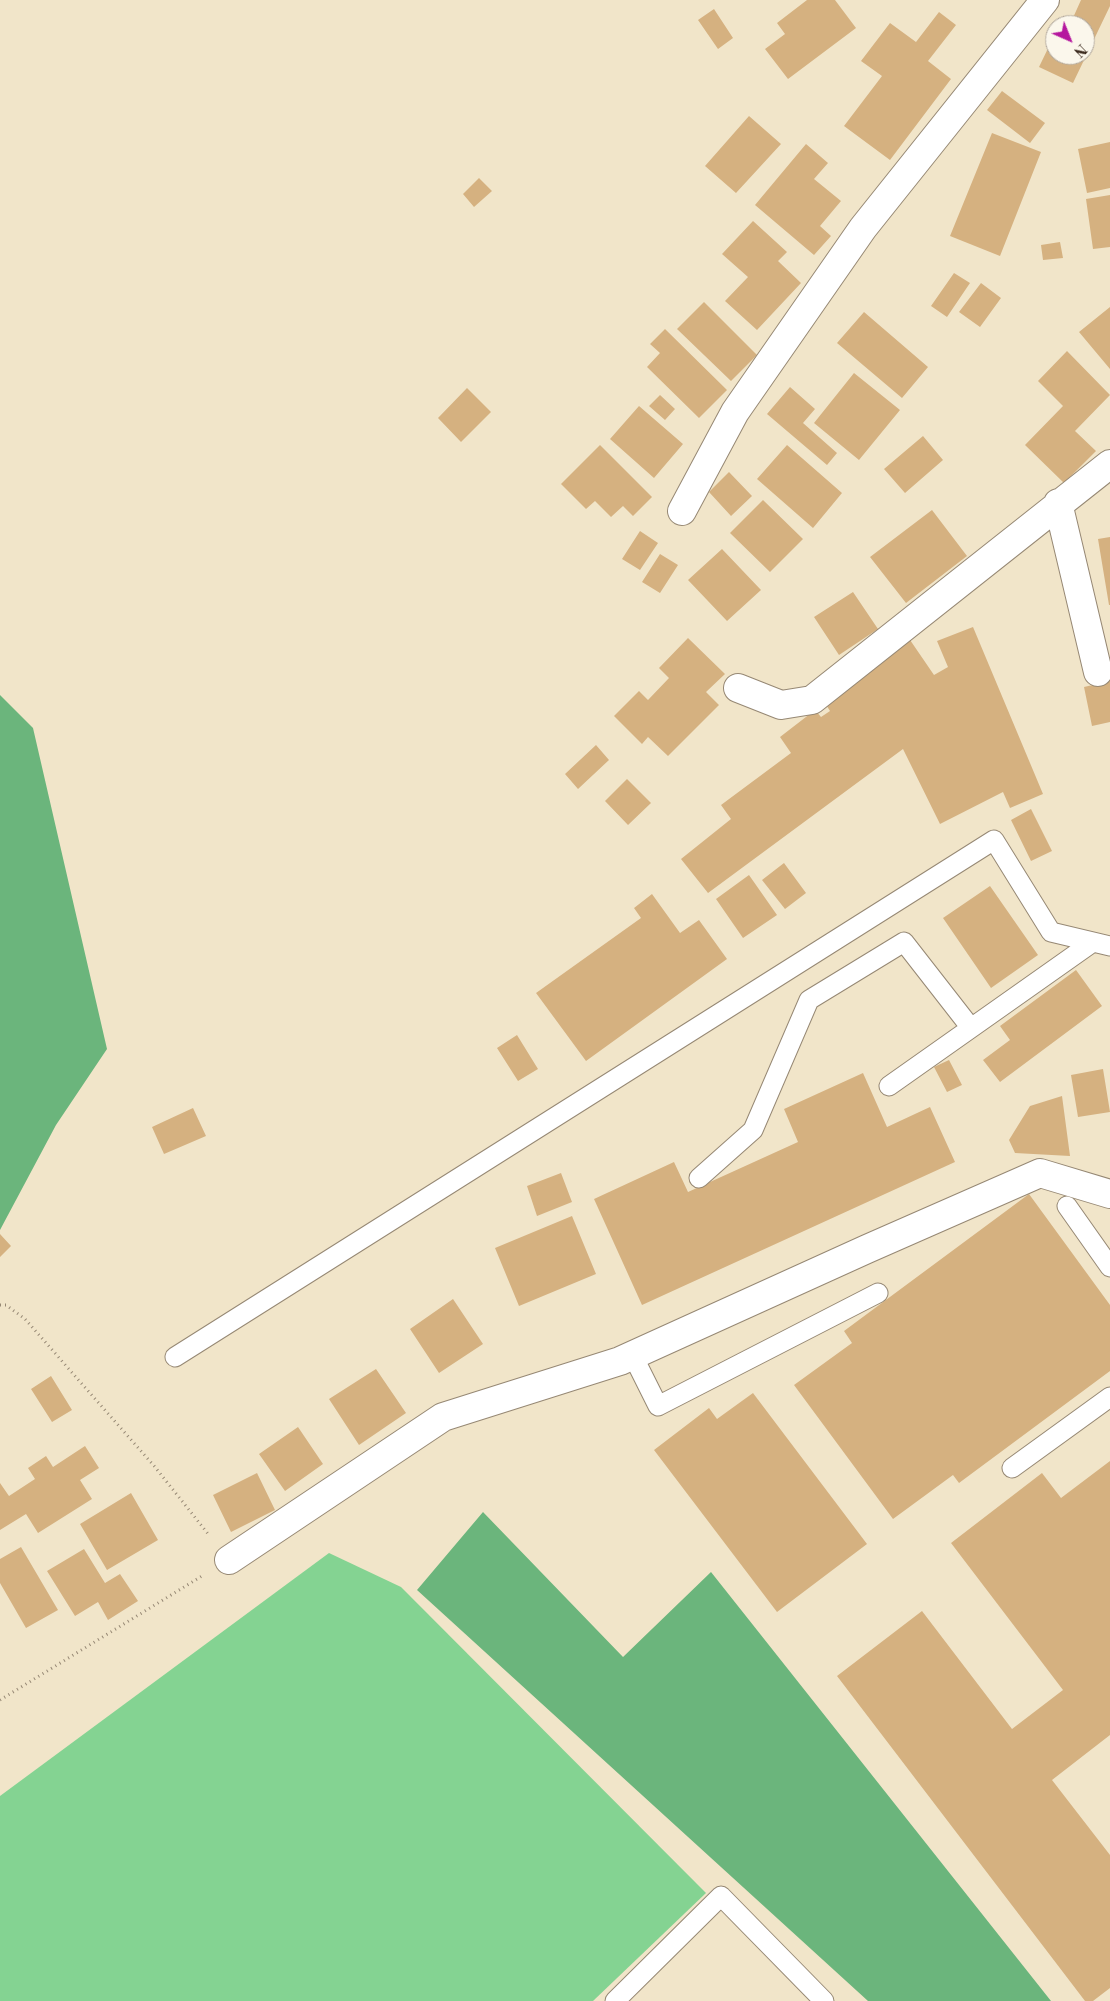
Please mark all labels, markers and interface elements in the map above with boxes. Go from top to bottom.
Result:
north arrow [1045,15,1095,65]
text: N [1069,40,1090,60]

